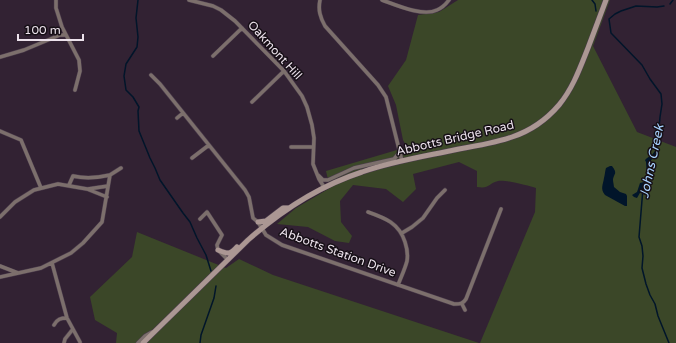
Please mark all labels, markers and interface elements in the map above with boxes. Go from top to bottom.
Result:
scale bar [18,16,83,42]
street label: Oakmont Hill [245,18,305,82]
text: 100 m [24,23,61,37]
street label: Abbotts Bridge Road [395,118,515,158]
water label: Johns Creek [636,122,668,200]
street label: Abbotts Station Drive [278,224,398,280]

